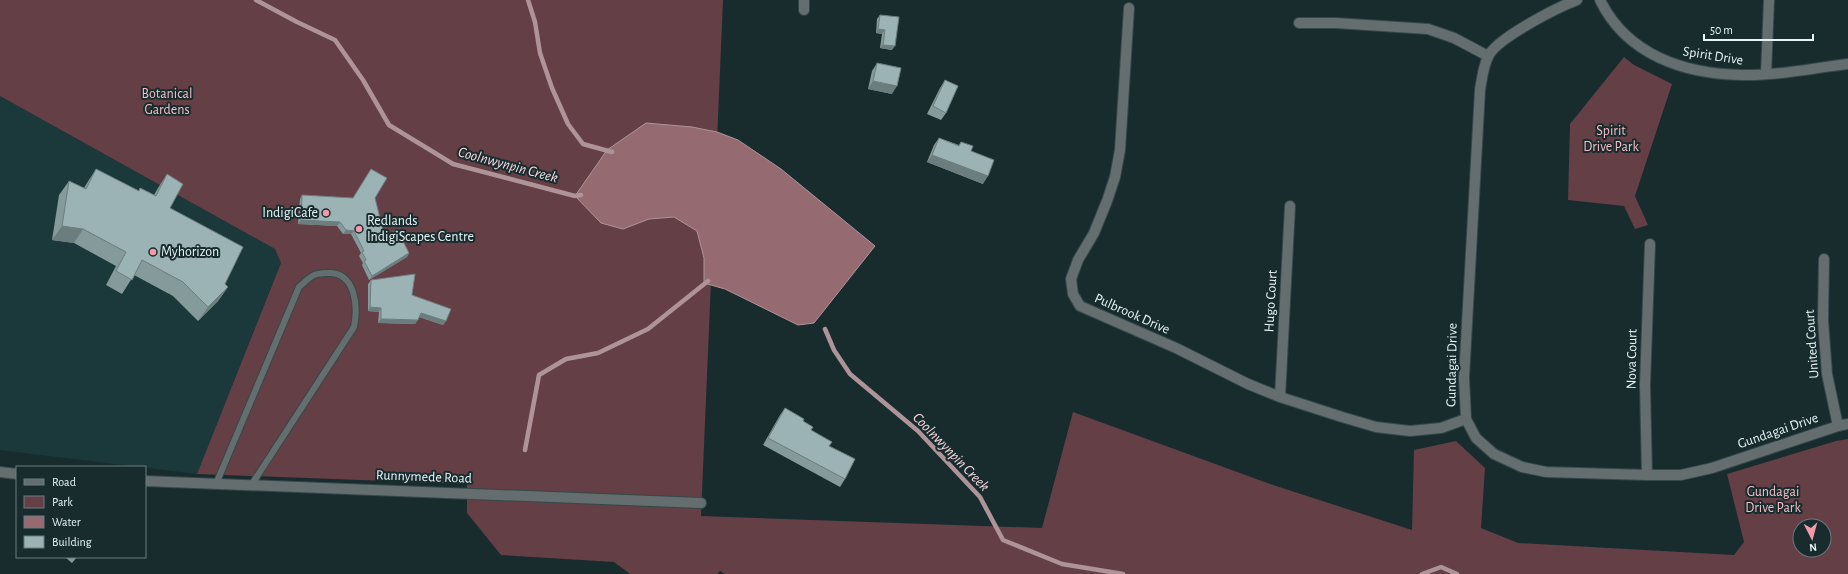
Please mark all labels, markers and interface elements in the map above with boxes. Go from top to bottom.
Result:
scale bar [1704,16,1813,42]
text: 50 m [1710,24,1733,36]
street label: Spirit Drive [1682,44,1744,68]
park label: Botanical Gardens [142,87,192,117]
park label: Spirit Drive Park [1583,124,1639,154]
water label: Coolnwynpin Creek [456,144,560,186]
place label: IndigiCafe [262,206,318,220]
marker: IndigiCafe [321,208,331,218]
place label: Redlands IndigiScapes Centre [367,214,474,244]
marker: Redlands IndigiScapes Centre [354,224,364,234]
place label: Myhorizon [161,245,219,259]
marker: Myhorizon [148,247,158,257]
street label: Hugo Court [1262,269,1280,333]
street label: Pulbrook Drive [1092,291,1172,337]
street label: United Court [1803,308,1821,379]
street label: Gundagai Drive [1444,323,1460,407]
street label: Nova Court [1624,328,1640,389]
water label: Coolnwynpin Creek [910,410,992,494]
street label: Gundagai Drive [1736,411,1820,451]
legend [16,466,146,558]
street label: Runnymede Road [376,468,472,486]
text: Road [52,476,76,488]
park label: Gundagai Drive Park [1745,485,1801,515]
text: Park [52,496,73,508]
text: Water [52,516,81,528]
north arrow [1792,518,1832,558]
text: Building [52,536,92,548]
text: N [1809,542,1817,553]

